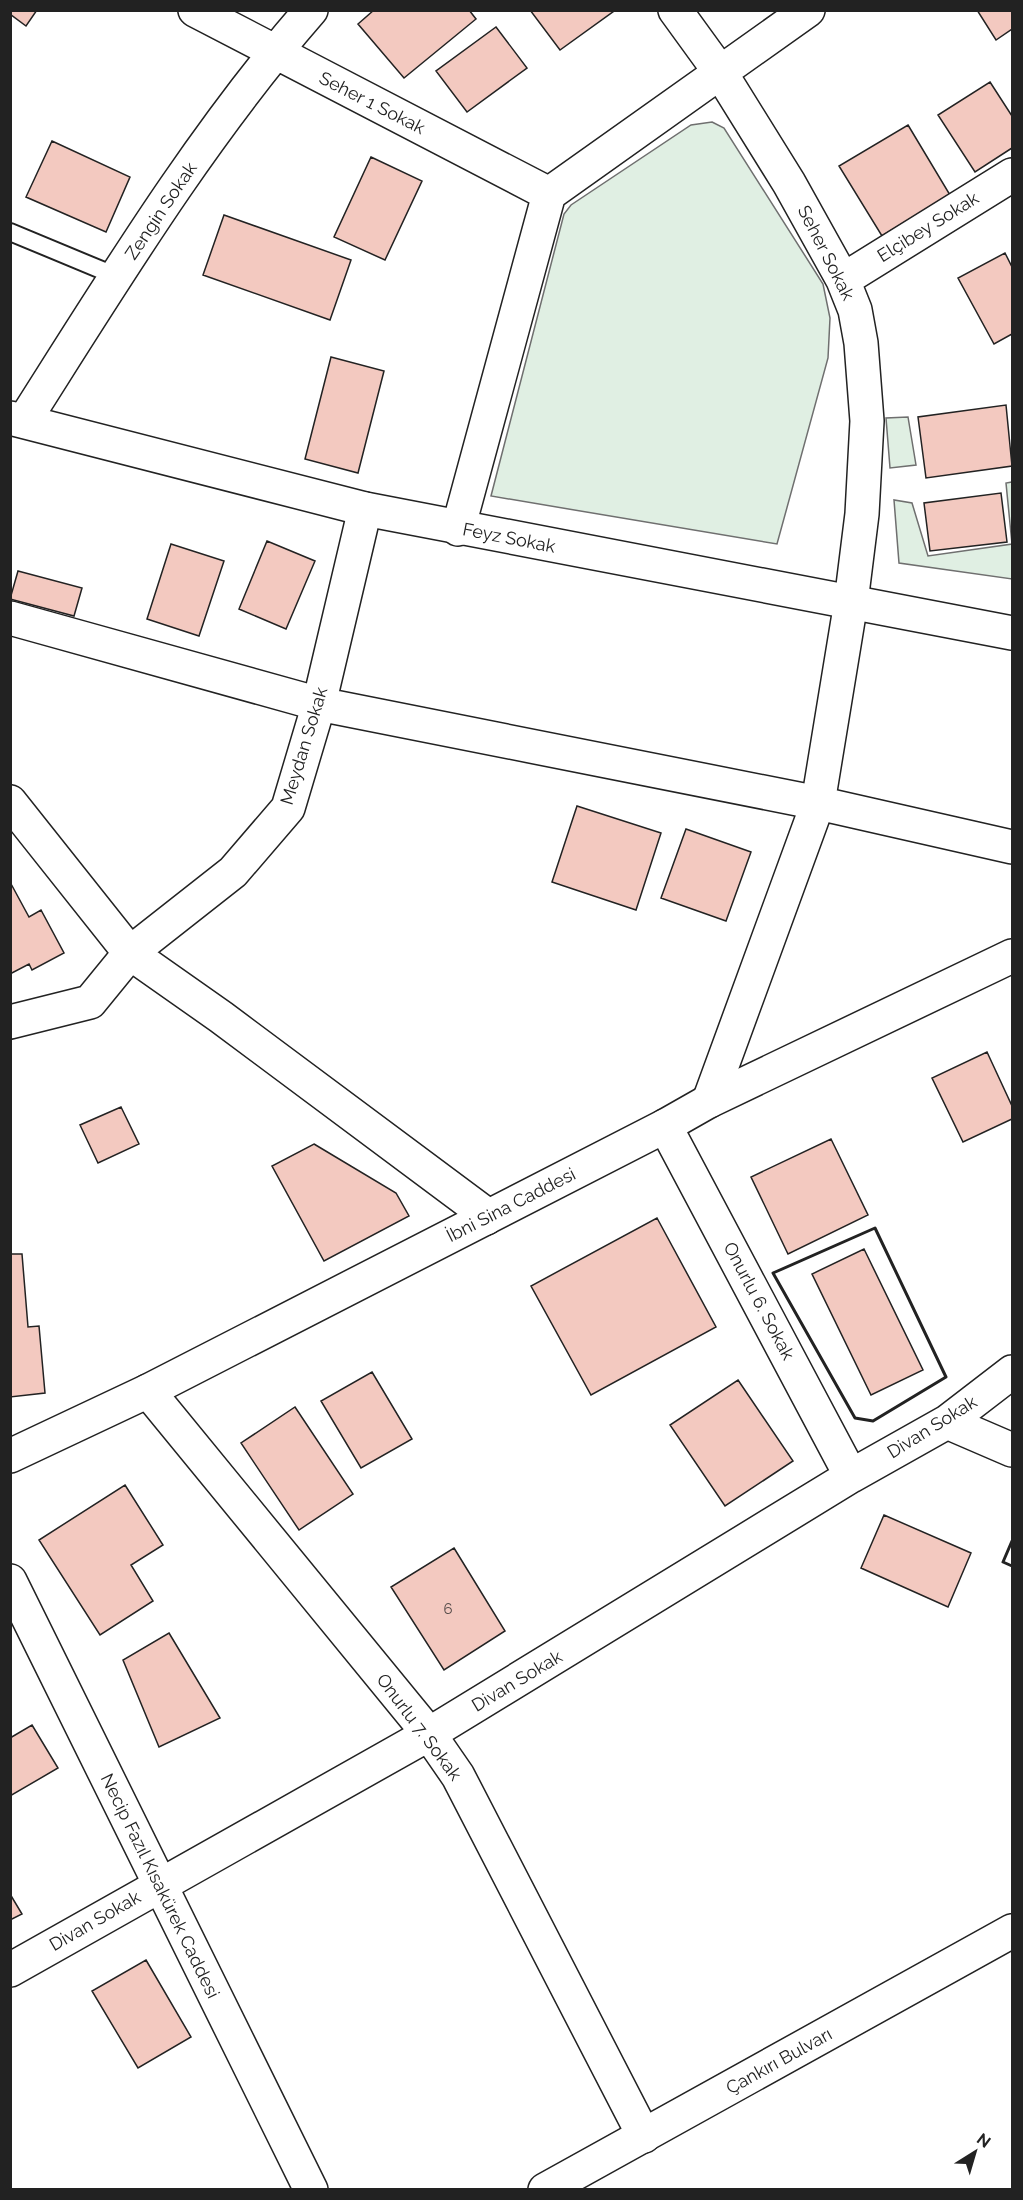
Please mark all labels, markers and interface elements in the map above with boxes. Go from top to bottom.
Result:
street label: Seher 1 Sokak [316,67,429,138]
street label: Zengin Sokak [120,158,201,263]
street label: Elçibey Sokak [873,187,983,266]
street label: Seher Sokak [794,202,860,304]
street label: Feyz Sokak [461,518,558,557]
street label: Meydan Sokak [276,684,332,807]
street label: İbni Sina Caddesi [443,1163,579,1246]
street label: Onurlu 6. Sokak [720,1238,800,1364]
street label: Divan Sokak [883,1391,981,1462]
house number: 6 [443,1600,453,1618]
street label: Divan Sokak [468,1645,566,1716]
street label: Onurlu 7. Sokak [372,1669,467,1785]
street label: Necip Fazıl Kısakürek Caddesi [97,1770,224,2002]
street label: Divan Sokak [46,1886,144,1955]
street label: Çankırı Bulvarı [722,2023,835,2098]
north arrow [945,2122,1005,2182]
text: N [973,2129,994,2152]

